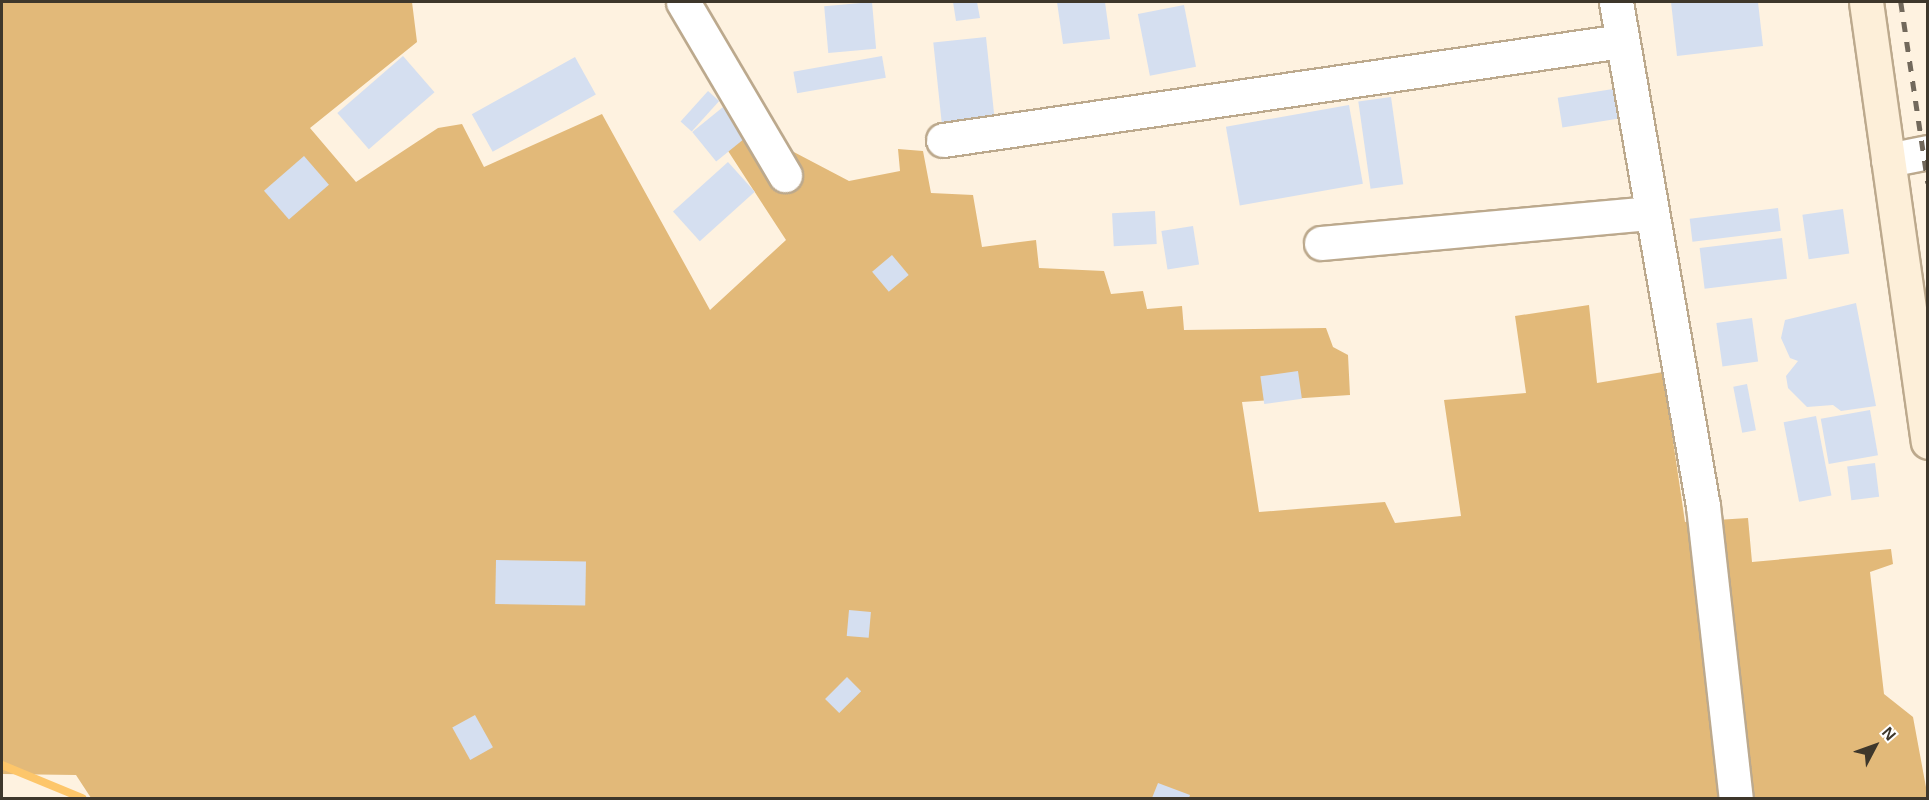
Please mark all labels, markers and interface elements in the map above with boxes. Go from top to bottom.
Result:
north arrow [1845,716,1905,776]
text: N [1879,724,1899,744]

